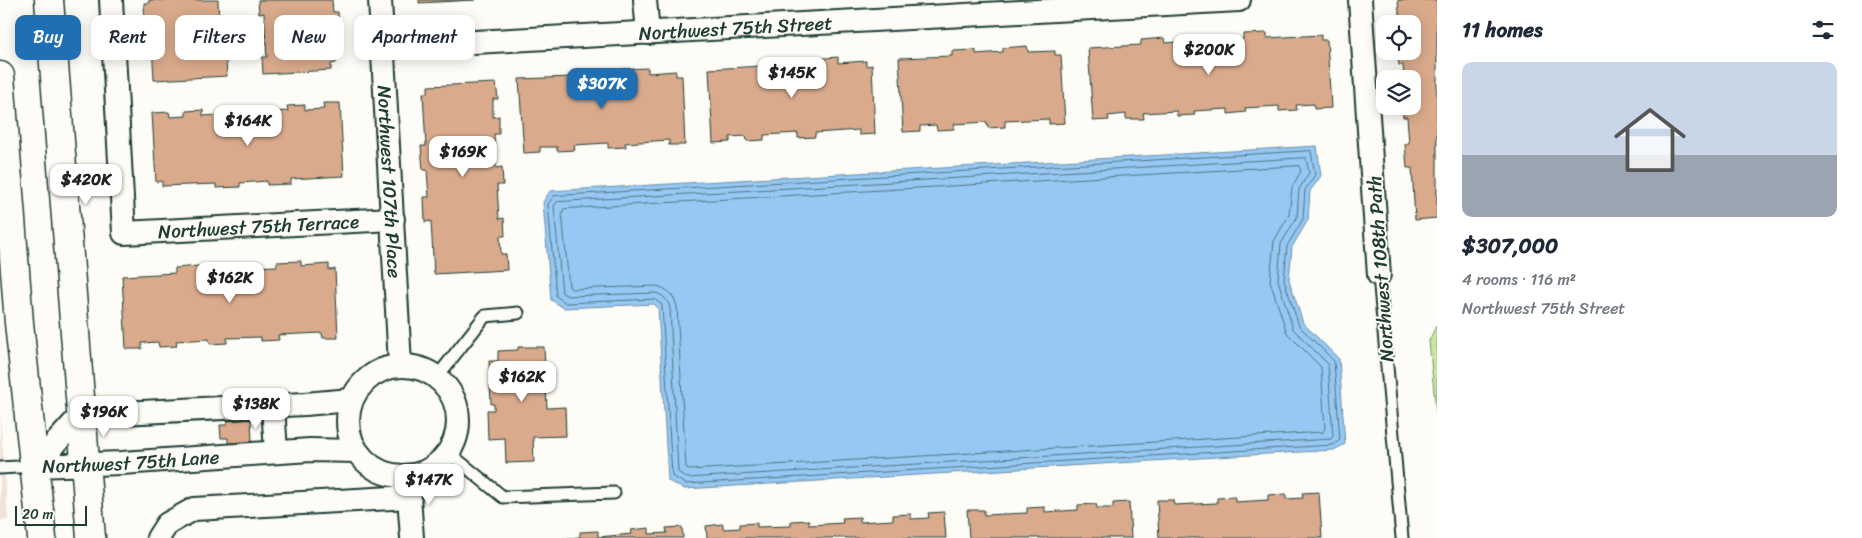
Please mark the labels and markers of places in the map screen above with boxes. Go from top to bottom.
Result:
pin: $200K [1174,34,1244,76]
pin: $145K [757,56,827,99]
pin: $307K [567,68,637,110]
pin: $164K [213,104,283,147]
pin: $169K [428,136,498,178]
pin: $420K [51,164,121,206]
pin: $162K [195,262,265,304]
pin: $162K [487,360,557,403]
pin: $138K [221,388,291,430]
pin: $196K [69,396,139,438]
pin: $147K [394,464,464,506]

